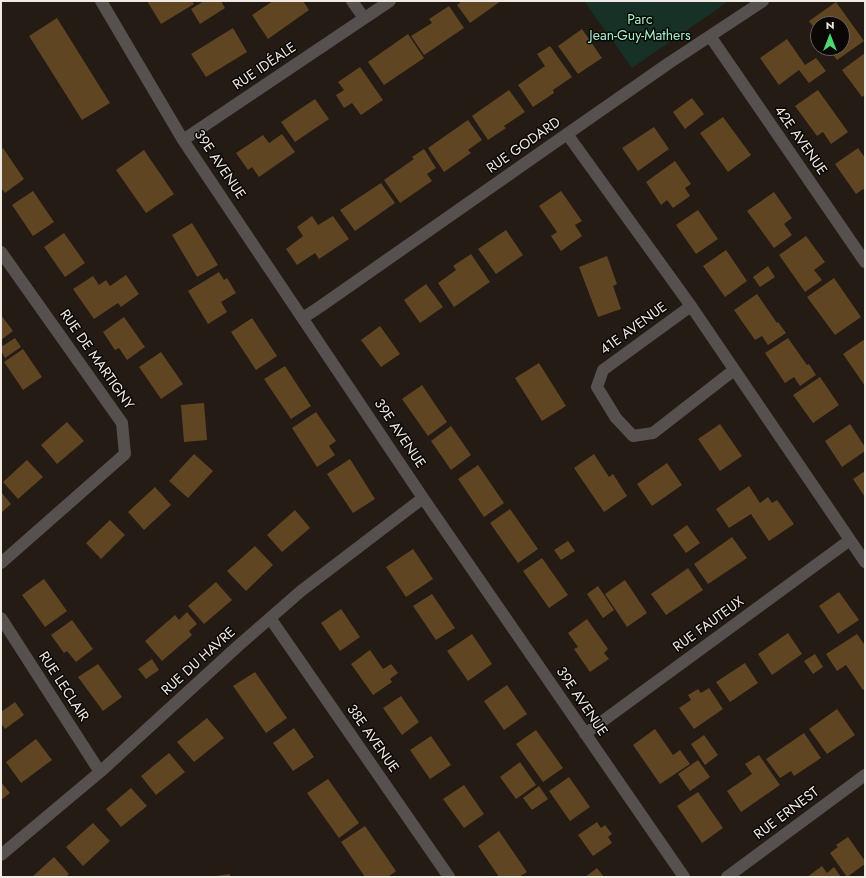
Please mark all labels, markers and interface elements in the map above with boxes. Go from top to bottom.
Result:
park label: Parc Jean-Guy-Mathers [589,13,691,46]
north arrow [810,16,850,56]
text: N [826,17,834,33]
street label: RUE IDÉALE [230,40,300,94]
street label: 42E AVENUE [770,103,830,179]
street label: RUE GODARD [484,114,564,178]
street label: 39E AVENUE [190,127,248,203]
street label: 41E AVENUE [597,299,671,359]
street label: RUE DE MARTIGNY [55,307,137,413]
street label: 39E AVENUE [370,396,428,472]
street label: RUE FAUTEUX [670,594,748,656]
street label: RUE DU HAVRE [159,624,239,700]
street label: RUE LECLAIR [34,649,92,725]
street label: 39E AVENUE [552,664,610,740]
street label: 38E AVENUE [342,702,402,776]
street label: RUE ERNEST [751,784,823,844]

